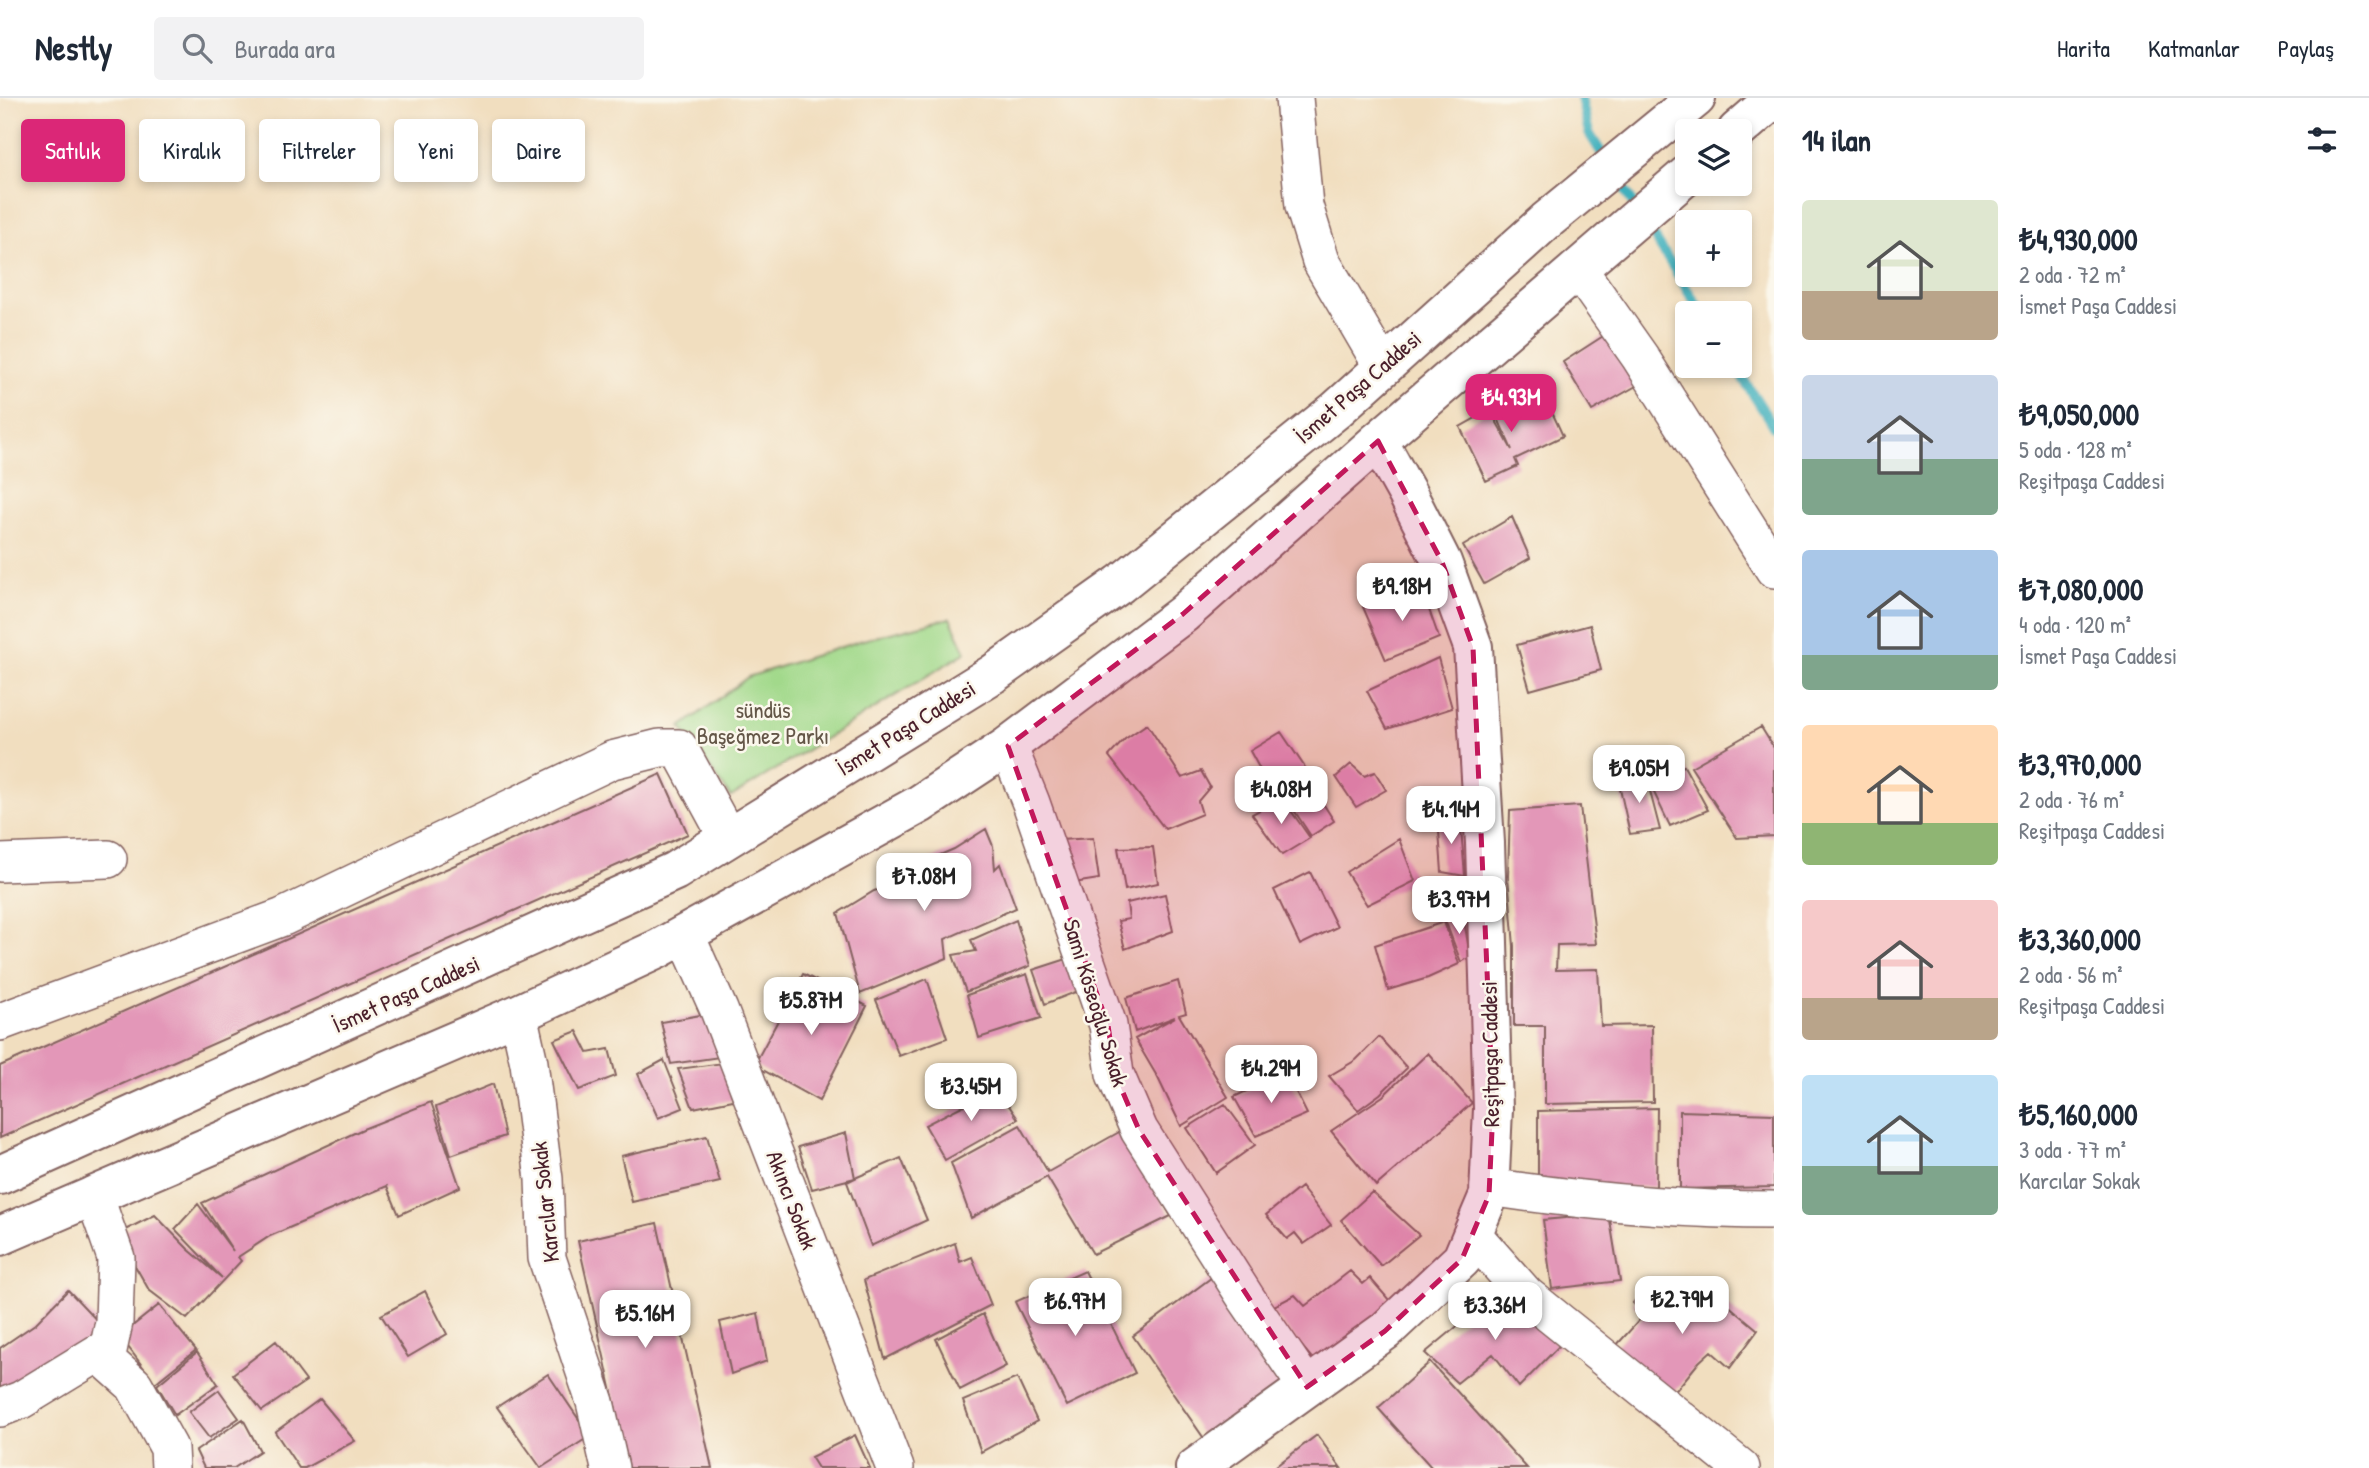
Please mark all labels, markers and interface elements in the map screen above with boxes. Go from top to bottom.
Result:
search box [154,17,644,80]
text: Nestly [35,26,112,70]
icon: search [178,29,216,67]
text: Burada ara [234,31,335,66]
text: Harita [2057,32,2110,64]
text: Katmanlar [2148,32,2240,64]
text: Paylaş [2278,32,2334,64]
chip: Satılık [21,119,125,182]
chip: Kiralık [139,119,245,182]
chip: Filtreler [259,119,380,182]
chip: Yeni [394,119,478,182]
chip: Daire [492,119,585,182]
map controls [1675,119,1752,378]
button: layers [1675,119,1752,196]
text: 14 ilan [1802,120,1871,160]
icon: filters [2303,121,2341,159]
button: + [1675,210,1752,287]
text: ₺4,930,000 [2019,219,2138,259]
icon: home [1858,228,1942,312]
text: 2 oda · 72 m² [2019,259,2126,290]
text: İsmet Paşa Caddesi [2019,290,2177,321]
button: − [1675,301,1752,378]
street label: İsmet Paşa Caddesi [1288,323,1428,450]
pin: ₺4.93M [1454,374,1568,434]
text: ₺4.93M [1481,381,1541,412]
text: ₺9,050,000 [2019,394,2139,434]
icon: home [1858,403,1942,487]
text: 5 oda · 128 m² [2019,434,2132,465]
text: Reşitpaşa Caddesi [2019,465,2165,496]
pin: ₺9.18M [1345,564,1459,623]
text: ₺7,080,000 [2019,569,2143,609]
text: ₺9.18M [1373,570,1431,601]
icon: home [1858,578,1942,662]
text: 4 oda · 120 m² [2019,609,2131,640]
text: İsmet Paşa Caddesi [2019,640,2177,671]
street label: İsmet Paşa Caddesi [830,673,981,783]
park label: sündüs Başeğmez Parkı [697,694,829,751]
text: ₺3,970,000 [2019,744,2141,784]
pin: ₺9.05M [1582,746,1696,805]
text: ₺9.05M [1609,752,1669,783]
icon: home [1858,753,1942,837]
pin: ₺4.08M [1224,766,1338,826]
text: ₺4.08M [1251,773,1311,804]
text: 2 oda · 76 m² [2019,784,2124,815]
pin: ₺4.14M [1394,786,1508,846]
text: ₺4.14M [1422,793,1480,824]
text: Reşitpaşa Caddesi [2019,815,2165,846]
pin: ₺7.08M [867,854,981,913]
text: ₺7.08M [892,860,956,891]
pin: ₺3.97M [1402,876,1516,936]
text: ₺3.97M [1428,883,1490,914]
street label: Sami Köseoğlu Sokak [1056,916,1137,1091]
text: ₺3,360,000 [2019,919,2141,959]
icon: home [1858,928,1942,1012]
street label: İsmet Paşa Caddesi [327,947,484,1040]
text: 2 oda · 56 m² [2019,959,2123,990]
pin: ₺5.87M [754,978,868,1037]
street label: Reşitpaşa Caddesi [1473,981,1506,1127]
text: ₺5.87M [780,984,842,1015]
text: Reşitpaşa Caddesi [2019,990,2165,1021]
pin: ₺4.29M [1214,1046,1328,1105]
text: ₺4.29M [1241,1052,1301,1083]
pin: ₺3.45M [914,1063,1028,1123]
text: ₺3.45M [941,1070,1001,1101]
text: ₺5,160,000 [2019,1094,2138,1134]
icon: home [1858,1103,1942,1187]
text: 3 oda · 77 m² [2019,1134,2126,1165]
street label: Karcılar Sokak [523,1140,566,1264]
street label: Akıncı Sokak [759,1146,826,1254]
text: Karcılar Sokak [2019,1165,2140,1196]
pin: ₺2.79M [1625,1276,1739,1336]
pin: ₺6.97M [1018,1278,1132,1338]
pin: ₺3.36M [1438,1282,1552,1342]
text: ₺2.79M [1651,1283,1713,1314]
text: ₺6.97M [1045,1285,1105,1316]
text: ₺3.36M [1464,1289,1526,1320]
pin: ₺5.16M [588,1290,702,1350]
text: ₺5.16M [615,1297,675,1328]

